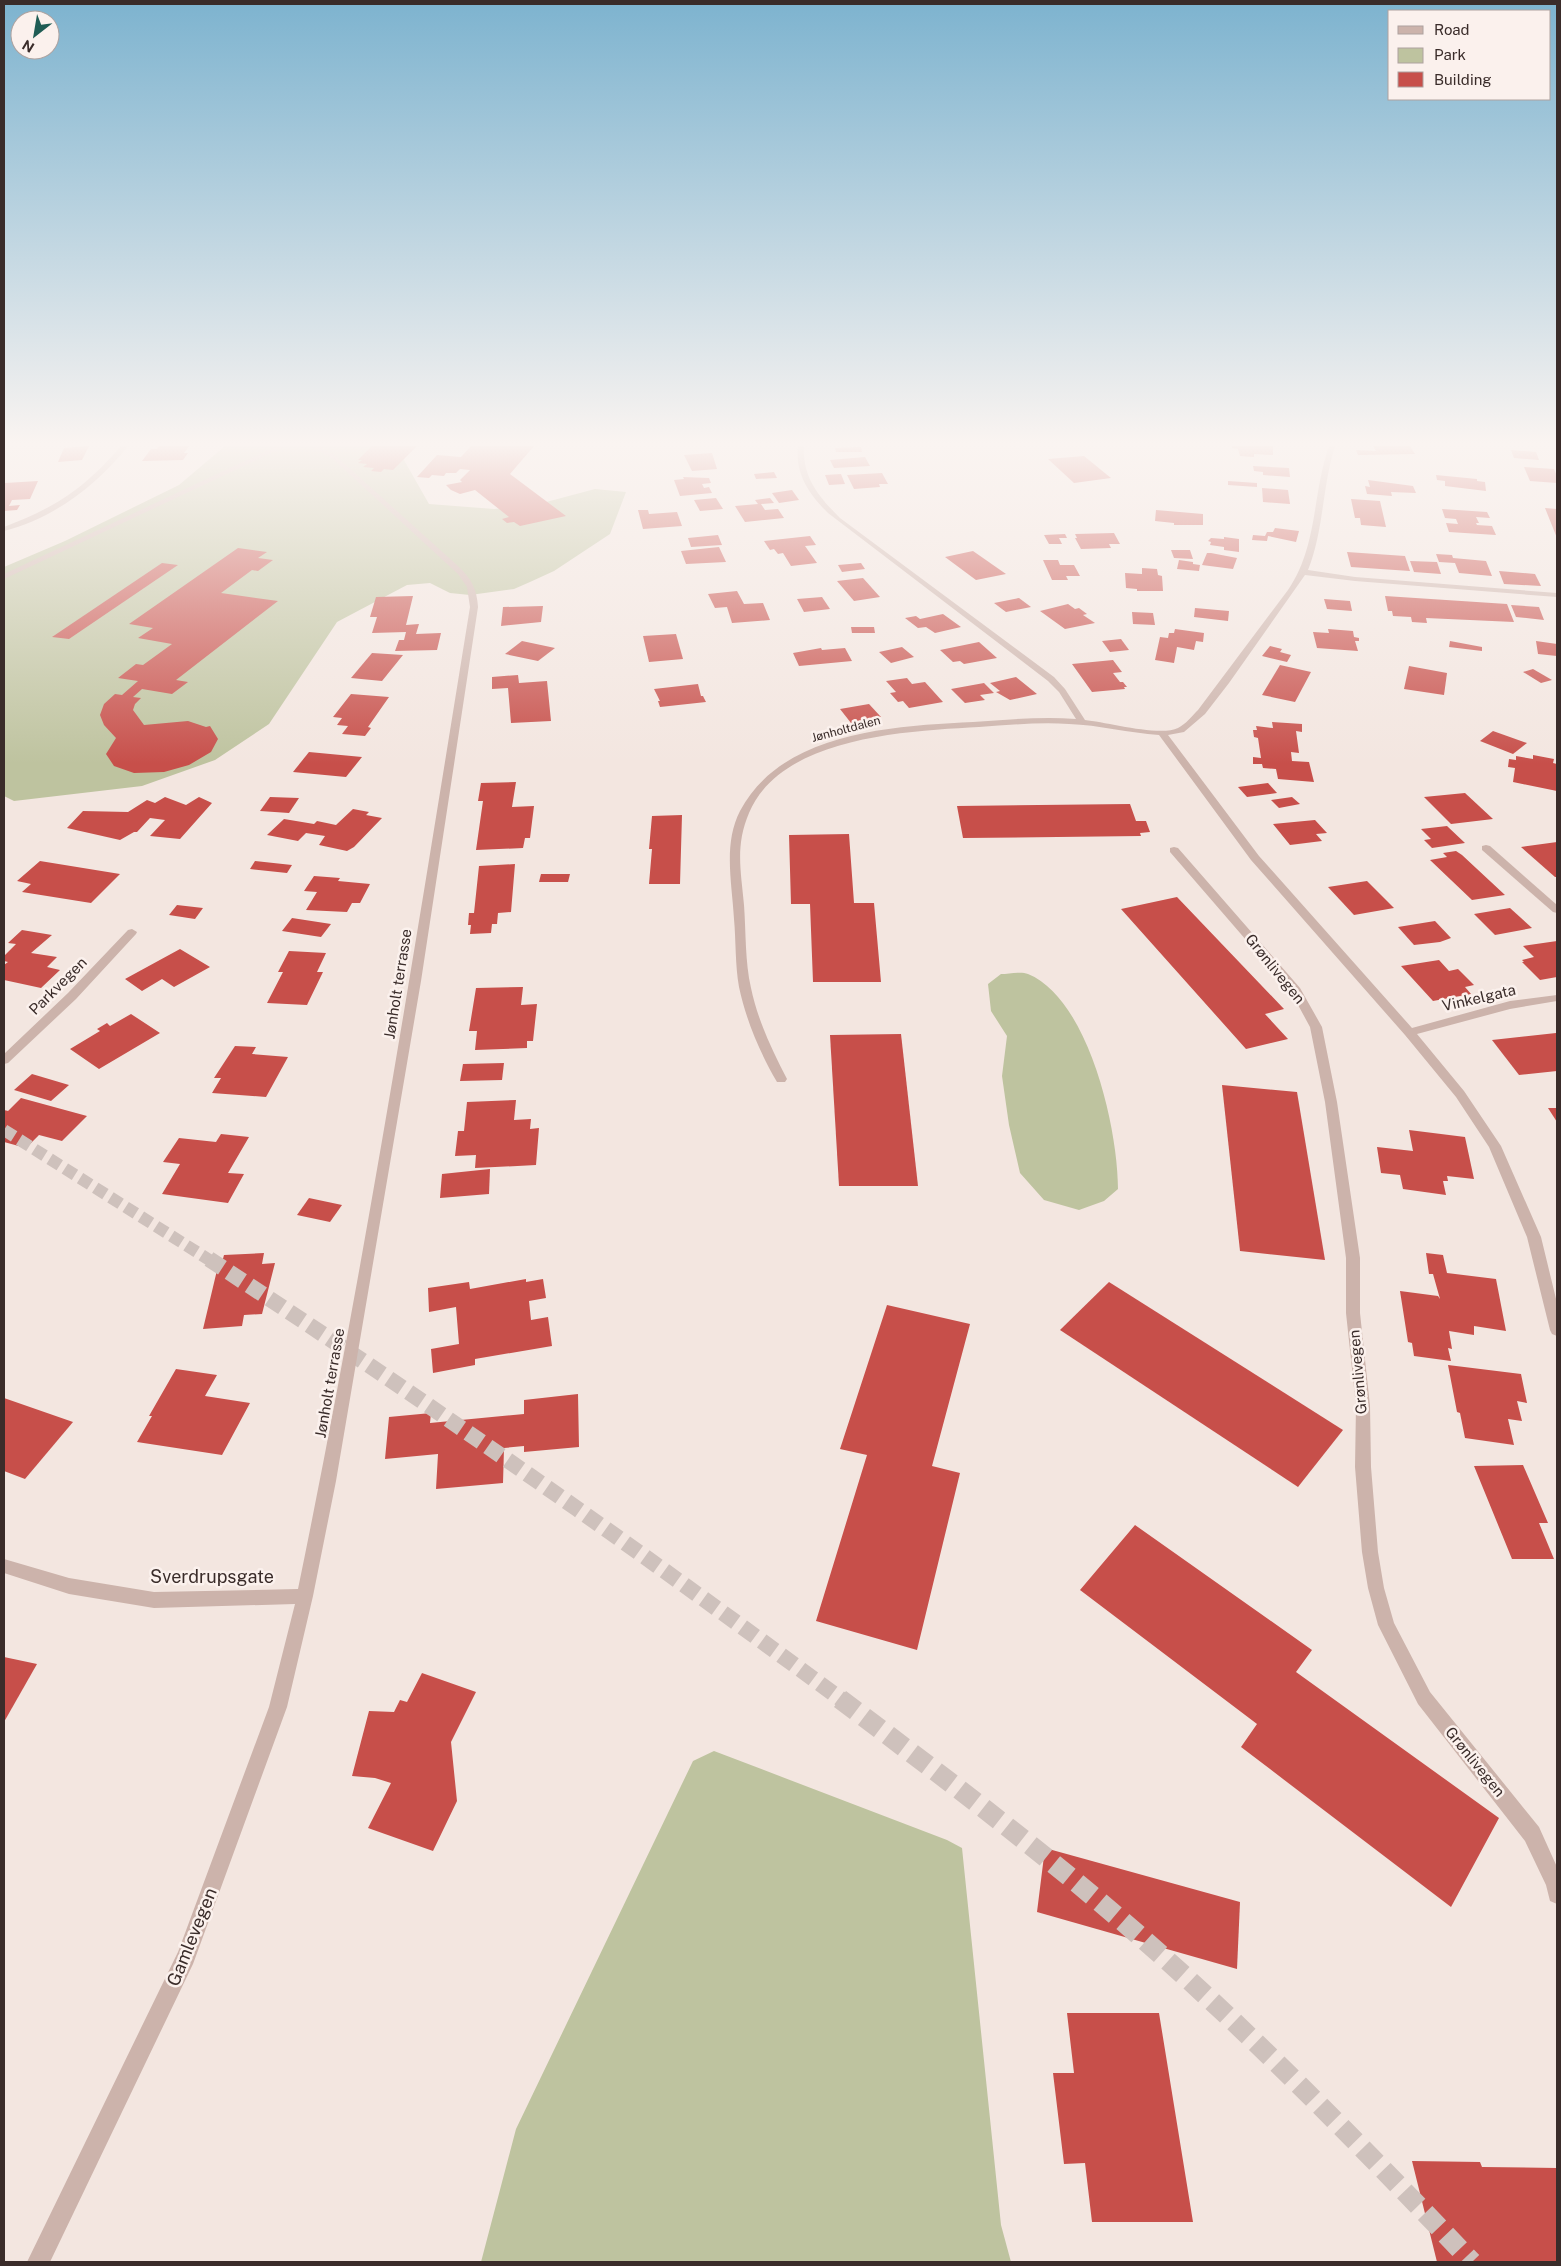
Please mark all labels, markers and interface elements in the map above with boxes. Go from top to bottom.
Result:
north arrow [10,10,60,60]
legend [1388,10,1551,100]
text: Road [1434,21,1470,38]
text: N [19,36,37,56]
text: Park [1434,46,1466,63]
text: Building [1434,71,1492,88]
street label: Jønholtdalen [810,713,882,745]
street label: Jønholt terrasse [380,928,415,1040]
street label: Grønlivegen [1242,931,1309,1007]
street label: Parkvegen [25,953,90,1018]
street label: Vinkelgata [1440,981,1517,1014]
street label: Jønholt terrasse [311,1327,348,1439]
street label: Grønlivegen [1345,1329,1370,1415]
street label: Sverdrupsgate [150,1566,274,1587]
street label: Grønlivegen [1442,1724,1509,1800]
street label: Gamlevegen [162,1885,221,1989]

